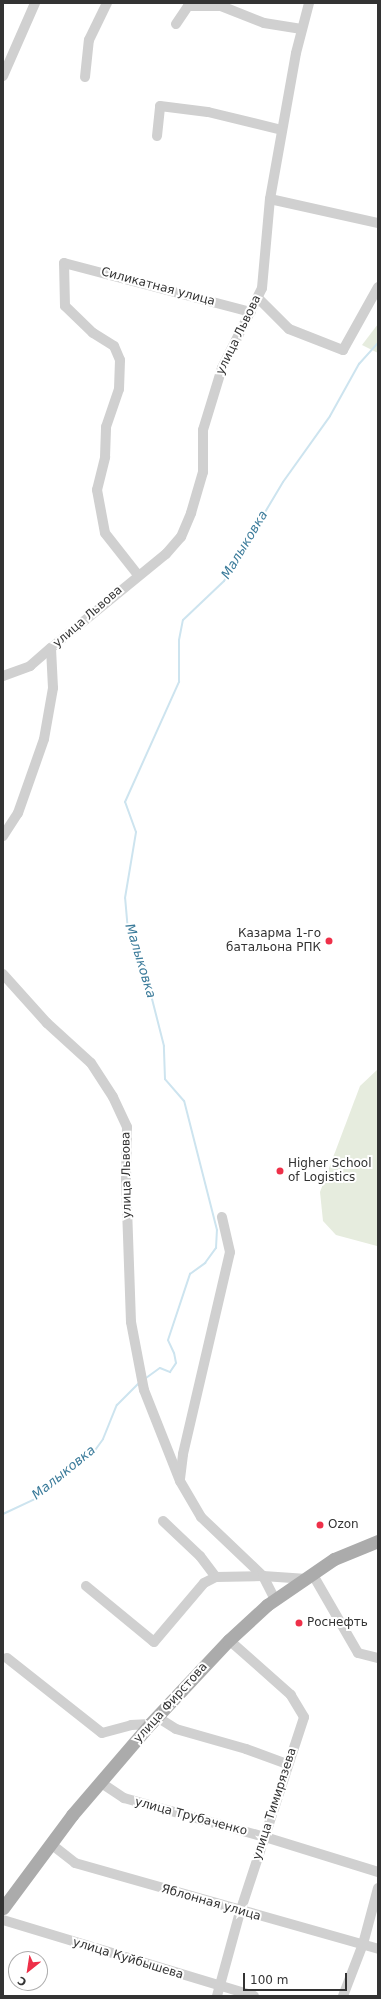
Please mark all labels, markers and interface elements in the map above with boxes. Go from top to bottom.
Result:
street label: Силикатная улица [99,265,217,309]
street label: улица Львова [213,293,265,377]
water label: Малыковка [218,508,272,582]
street label: улица Львова [51,583,125,651]
water label: Малыковка [121,922,159,1000]
place label: Казарма 1-го батальона РПК [226,927,321,955]
marker: Казарма 1-го батальона РПК [324,936,334,946]
street label: улица Львова [119,1131,135,1219]
place label: Higher School of Logistics [288,1157,372,1185]
marker: Higher School of Logistics [275,1166,285,1176]
water label: Малыковка [29,1443,99,1503]
place label: Ozon [328,1518,359,1532]
marker: Ozon [315,1520,325,1530]
place label: Роснефть [307,1616,368,1630]
marker: Роснефть [294,1618,304,1628]
street label: улица Фирстова [131,1660,211,1746]
street label: улица Тимирязева [250,1746,300,1862]
street label: улица Трубаченко [133,1795,249,1839]
street label: Яблонная улица [160,1882,262,1924]
street label: улица Куйбышева [71,1935,185,1983]
north arrow [8,1951,48,1991]
scale bar [245,1965,349,1991]
text: С [16,1973,29,1989]
text: 100 m [250,1973,288,1987]

